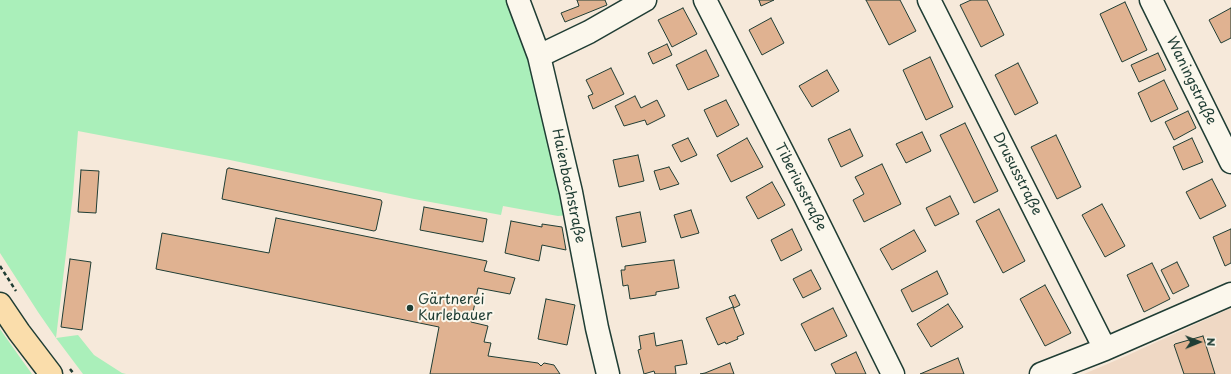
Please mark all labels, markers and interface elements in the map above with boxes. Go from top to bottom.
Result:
street label: Waningstraße [1162,34,1220,128]
street label: Haienbachstraße [548,127,588,245]
street label: Drususstraße [989,130,1045,218]
street label: Tiberiusstraße [771,140,829,234]
place label: Gärtnerei Kurlebauer [418,292,493,324]
marker: Gärtnerei Kurlebauer [405,303,415,313]
north arrow [1179,322,1219,362]
text: N [1203,337,1220,346]

